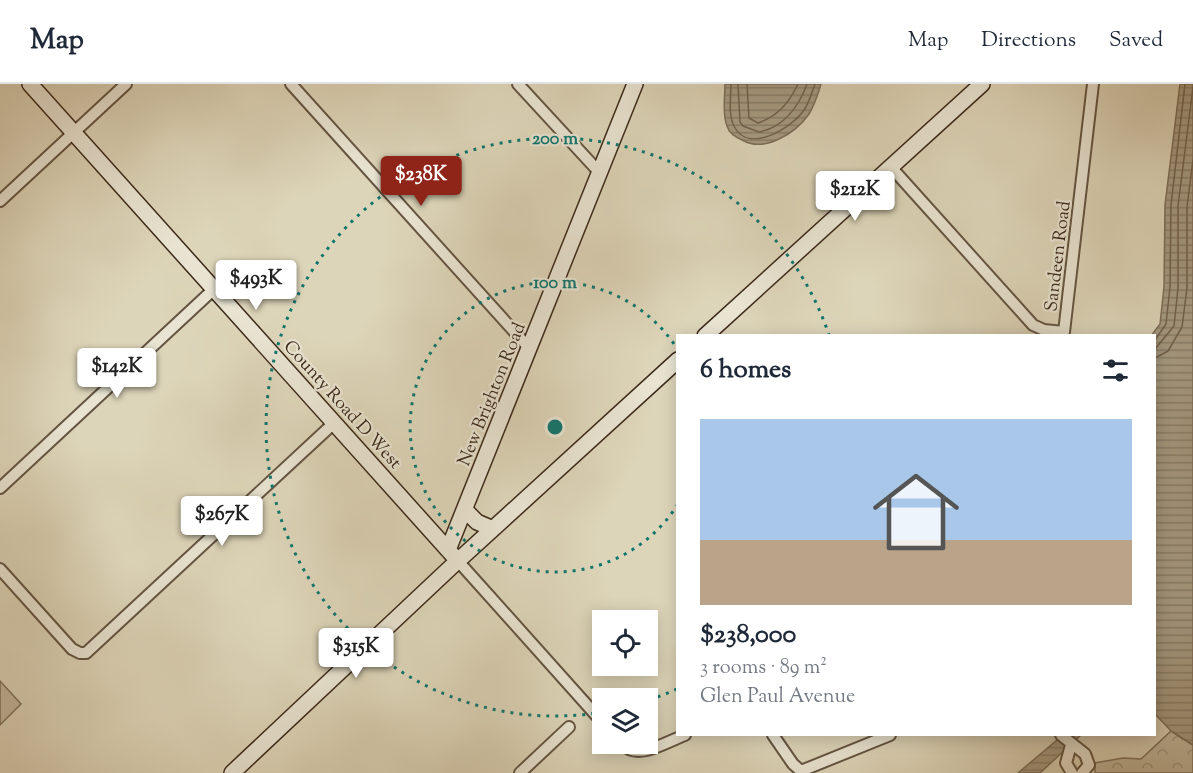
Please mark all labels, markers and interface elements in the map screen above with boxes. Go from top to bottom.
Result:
text: Map [30,21,84,61]
text: Map [908,26,948,56]
text: Directions [981,26,1076,56]
text: Saved [1109,26,1163,56]
text: 200 m [532,127,578,153]
pin: $238K [379,156,463,207]
text: $238K [395,161,447,190]
pin: $212K [813,171,897,222]
text: $212K [830,176,880,205]
street label: Sandeen Road [1039,199,1079,313]
pin: $493K [214,260,298,311]
text: $493K [230,265,282,294]
text: 100 m [533,271,577,297]
street label: New Brighton Road [452,319,534,470]
street label: County Road D West [276,335,407,476]
pin: $142K [75,348,159,399]
text: 6 homes [700,352,791,389]
text: $142K [91,353,143,382]
icon: filters [1099,354,1132,387]
centre of rings [545,417,565,437]
icon: home [862,458,970,566]
pin: $267K [180,496,264,547]
text: $267K [195,501,249,530]
map controls [592,610,658,754]
button: locate [592,610,658,676]
text: $238,000 [700,617,796,654]
pin: $315K [314,628,398,679]
text: $315K [333,633,379,662]
text: 3 rooms · 89 m² [700,654,827,683]
text: Glen Paul Avenue [700,683,855,712]
button: layers [592,688,658,754]

